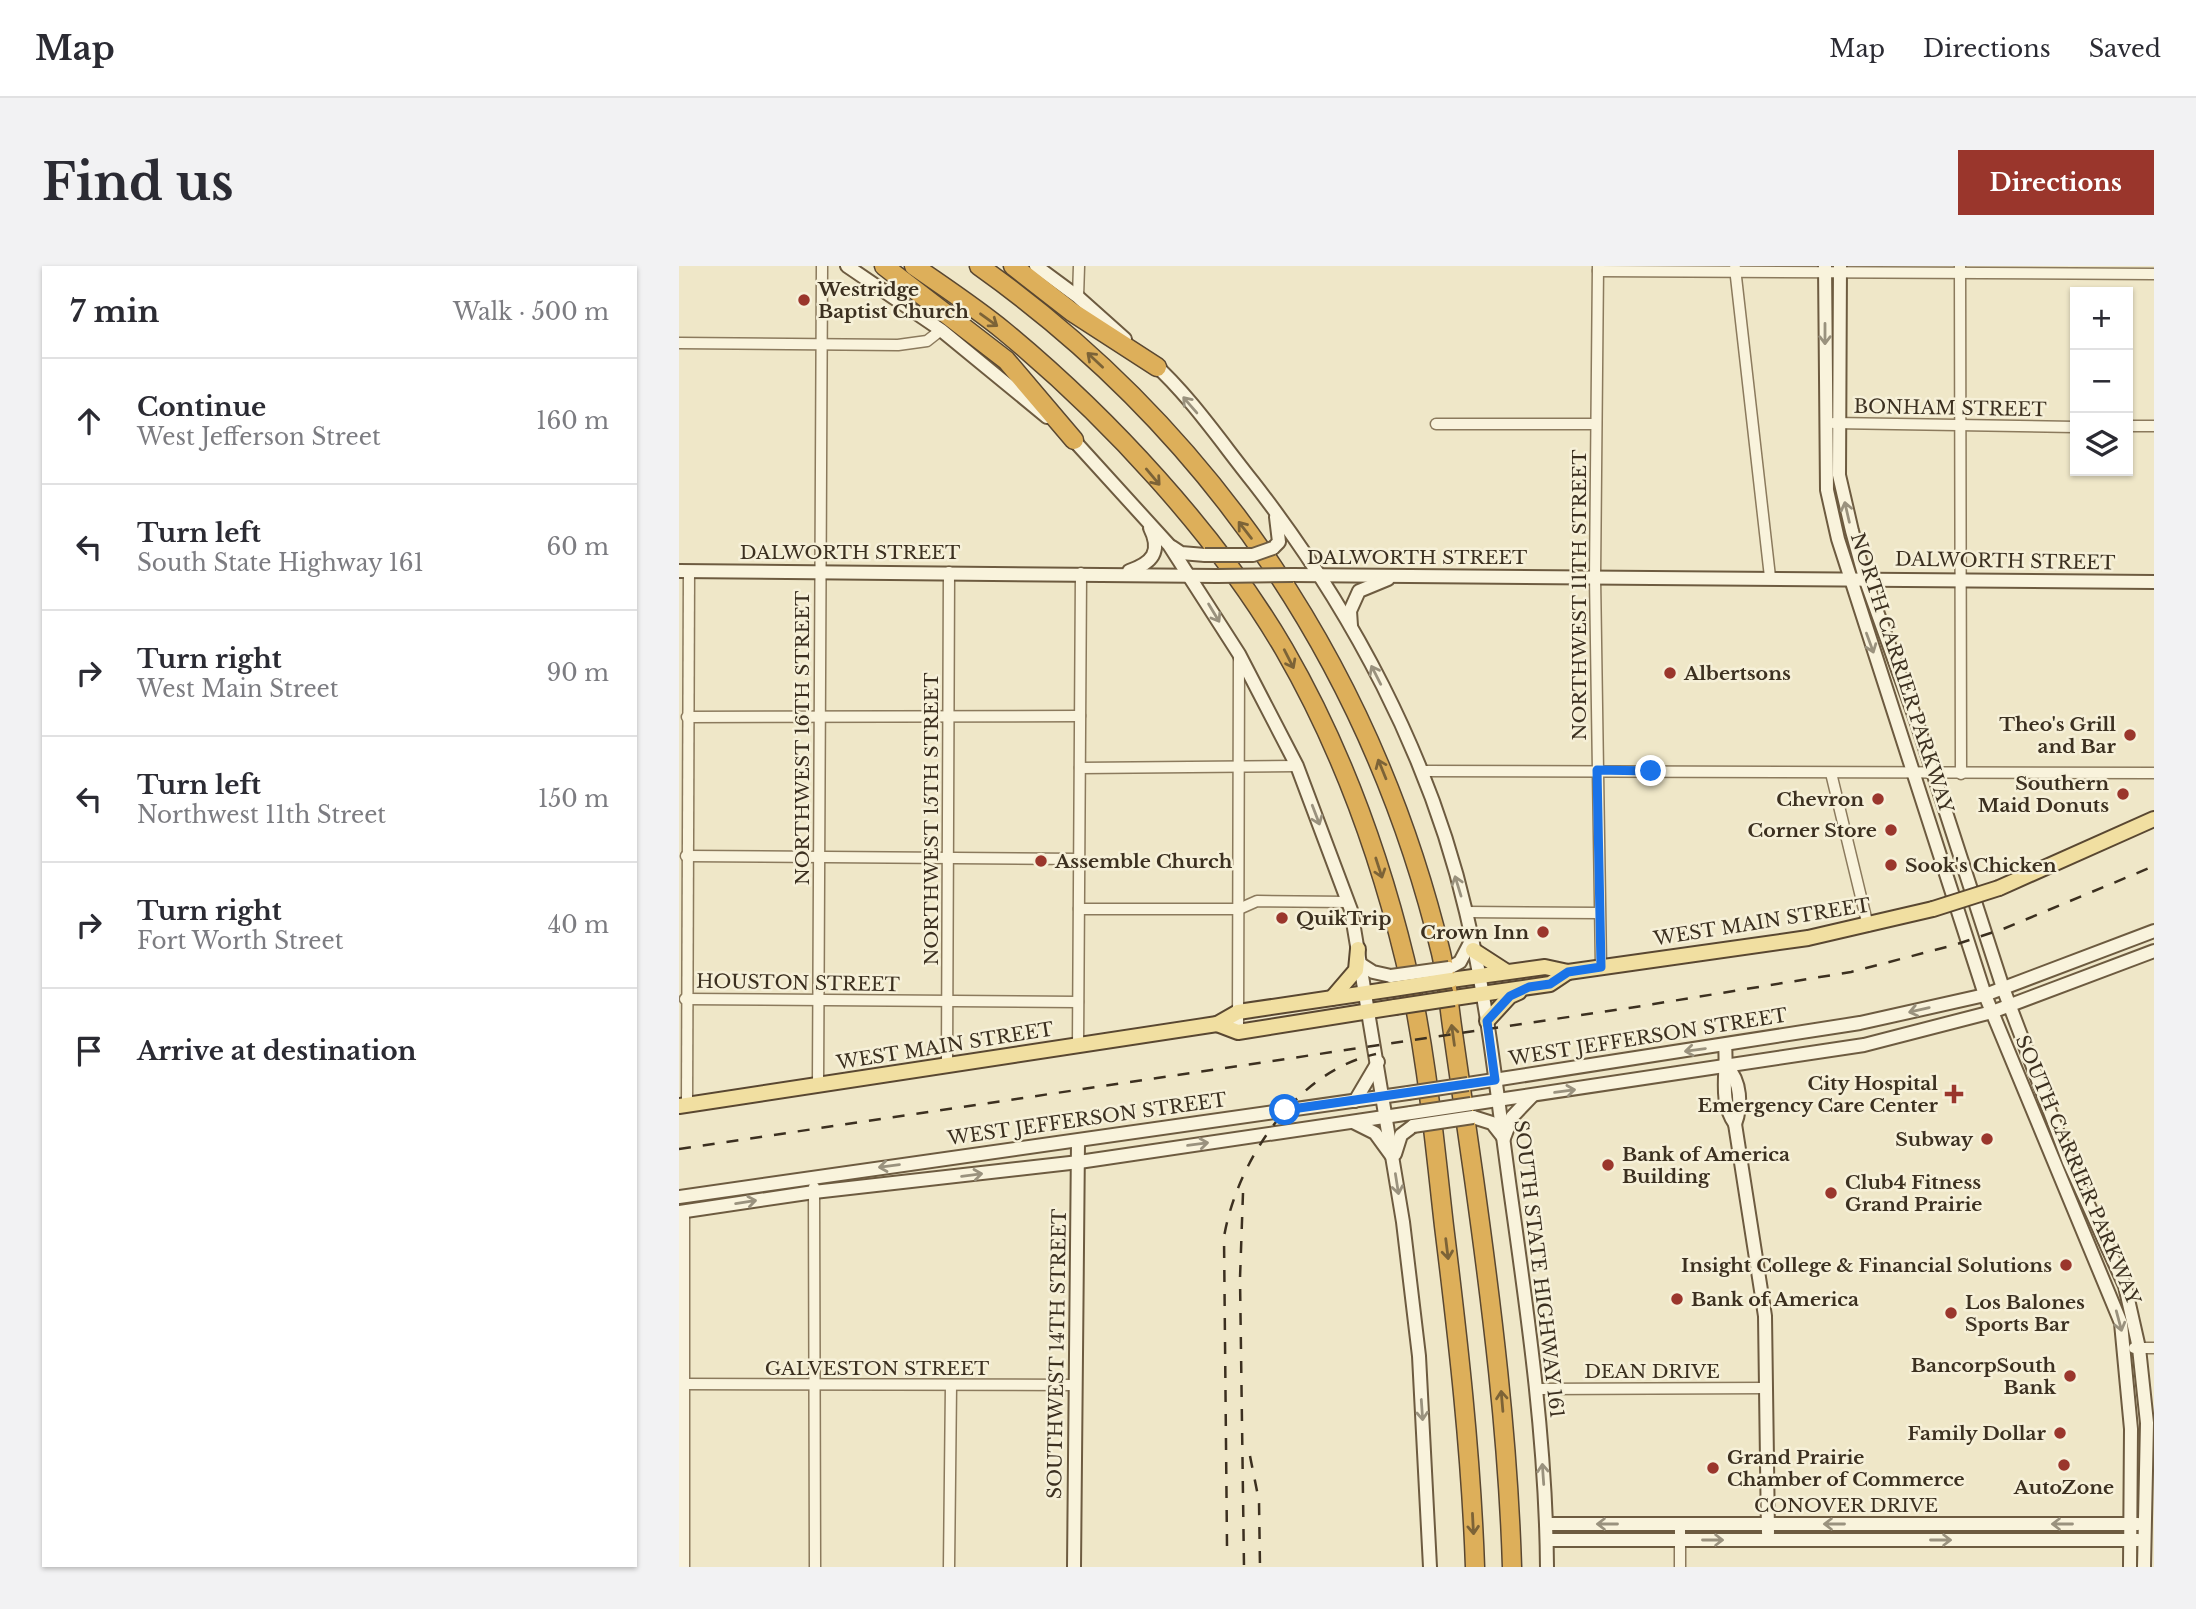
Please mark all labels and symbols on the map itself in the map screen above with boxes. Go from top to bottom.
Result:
place label: Westridge Baptist Church [817,278,969,323]
marker: Westridge Baptist Church [796,292,812,308]
one-way arrow [979,313,998,327]
one-way arrow [1818,322,1832,345]
one-way arrow [1086,352,1104,368]
street label: BONHAM STREET [1853,395,2047,421]
one-way arrow [1182,396,1198,414]
street label: NORTHWEST 11TH STREET [1568,450,1591,740]
one-way arrow [1146,467,1161,485]
one-way arrow [1840,501,1854,524]
one-way arrow [1238,521,1253,539]
street label: NORTH CARRIER PARKWAY [1846,530,1958,816]
street label: DALWORTH STREET [740,541,960,564]
street label: DALWORTH STREET [1307,546,1527,569]
street label: DALWORTH STREET [1895,548,2115,574]
street label: NORTHWEST 16TH STREET [791,591,814,885]
one-way arrow [1207,602,1221,622]
one-way arrow [1865,631,1877,653]
one-way arrow [1282,648,1296,669]
place label: Albertsons [1683,662,1791,685]
one-way arrow [1368,665,1382,686]
marker: Albertsons [1662,665,1678,681]
street label: NORTHWEST 15TH STREET [920,672,943,966]
place label: Theo's Grill and Bar [1999,713,2117,758]
marker: Theo's Grill and Bar [2122,727,2138,743]
route end [1635,755,1666,786]
one-way arrow [1374,759,1387,780]
place label: Southern Maid Donuts [1978,772,2109,817]
marker: Southern Maid Donuts [2115,786,2131,802]
place label: Chevron [1776,788,1864,811]
marker: Chevron [1870,791,1886,807]
one-way arrow [1310,804,1323,826]
place label: Corner Store [1748,819,1877,842]
marker: Corner Store [1883,822,1899,838]
place label: Assemble Church [1054,850,1233,873]
marker: Assemble Church [1033,853,1049,869]
place label: Sook's Chicken [1905,854,2057,877]
one-way arrow [1373,856,1386,878]
marker: Sook's Chicken [1883,857,1899,873]
one-way arrow [1451,875,1464,897]
street label: WEST MAIN STREET [1651,893,1872,951]
place label: QuikTrip [1296,907,1391,930]
marker: QuikTrip [1274,910,1290,926]
place label: Crown Inn [1420,921,1529,944]
marker: Crown Inn [1535,924,1551,940]
street label: HOUSTON STREET [696,970,900,996]
street label: WEST JEFFERSON STREET [1506,1004,1789,1071]
one-way arrow [1908,1004,1930,1017]
street label: WEST MAIN STREET [834,1017,1055,1075]
one-way arrow [1446,1024,1459,1047]
street label: SOUTH CARRIER PARKWAY [2011,1032,2145,1308]
one-way arrow [1684,1044,1707,1057]
place label: City Hospital Emergency Care Center [1698,1072,1939,1117]
one-way arrow [1553,1084,1576,1097]
marker: City Hospital Emergency Care Center [1944,1084,1964,1104]
street label: WEST JEFFERSON STREET [945,1088,1228,1150]
route start [1269,1094,1300,1125]
street label: SOUTH STATE HIGHWAY 161 [1509,1119,1569,1419]
place label: Subway [1895,1128,1974,1151]
marker: Subway [1979,1131,1995,1147]
one-way arrow [1186,1137,1209,1150]
place label: Bank of America Building [1622,1143,1790,1188]
marker: Bank of America Building [1600,1157,1616,1173]
one-way arrow [878,1160,901,1173]
one-way arrow [960,1168,983,1181]
place label: Club4 Fitness Grand Prairie [1845,1171,1982,1216]
one-way arrow [1391,1172,1404,1195]
marker: Club4 Fitness Grand Prairie [1823,1185,1839,1201]
one-way arrow [735,1195,757,1208]
street label: SOUTHWEST 14TH STREET [1043,1209,1071,1499]
one-way arrow [1440,1237,1453,1259]
place label: Insight College & Financial Solutions [1681,1254,2052,1277]
marker: Insight College & Financial Solutions [2058,1257,2074,1273]
place label: Bank of America [1691,1288,1859,1311]
marker: Bank of America [1669,1291,1685,1307]
place label: Los Balones Sports Bar [1965,1291,2085,1336]
marker: Los Balones Sports Bar [1943,1305,1959,1321]
one-way arrow [2113,1309,2126,1332]
place label: BancorpSouth Bank [1911,1354,2056,1399]
street label: GALVESTON STREET [765,1357,989,1380]
street label: DEAN DRIVE [1584,1360,1720,1383]
marker: BancorpSouth Bank [2062,1368,2078,1384]
one-way arrow [1495,1390,1508,1413]
one-way arrow [1416,1398,1429,1421]
place label: Family Dollar [1908,1422,2047,1445]
marker: Family Dollar [2052,1425,2068,1441]
place label: Grand Prairie Chamber of Commerce [1727,1446,1965,1491]
marker: AutoZone [2056,1457,2072,1473]
marker: Grand Prairie Chamber of Commerce [1705,1460,1721,1476]
one-way arrow [1536,1464,1549,1486]
place label: AutoZone [2013,1476,2114,1499]
street label: CONOVER DRIVE [1754,1494,1938,1517]
one-way arrow [1467,1512,1480,1535]
one-way arrow [1596,1517,1619,1531]
one-way arrow [1823,1517,1846,1531]
one-way arrow [2051,1517,2074,1531]
one-way arrow [1701,1533,1724,1547]
one-way arrow [1929,1533,1952,1547]

